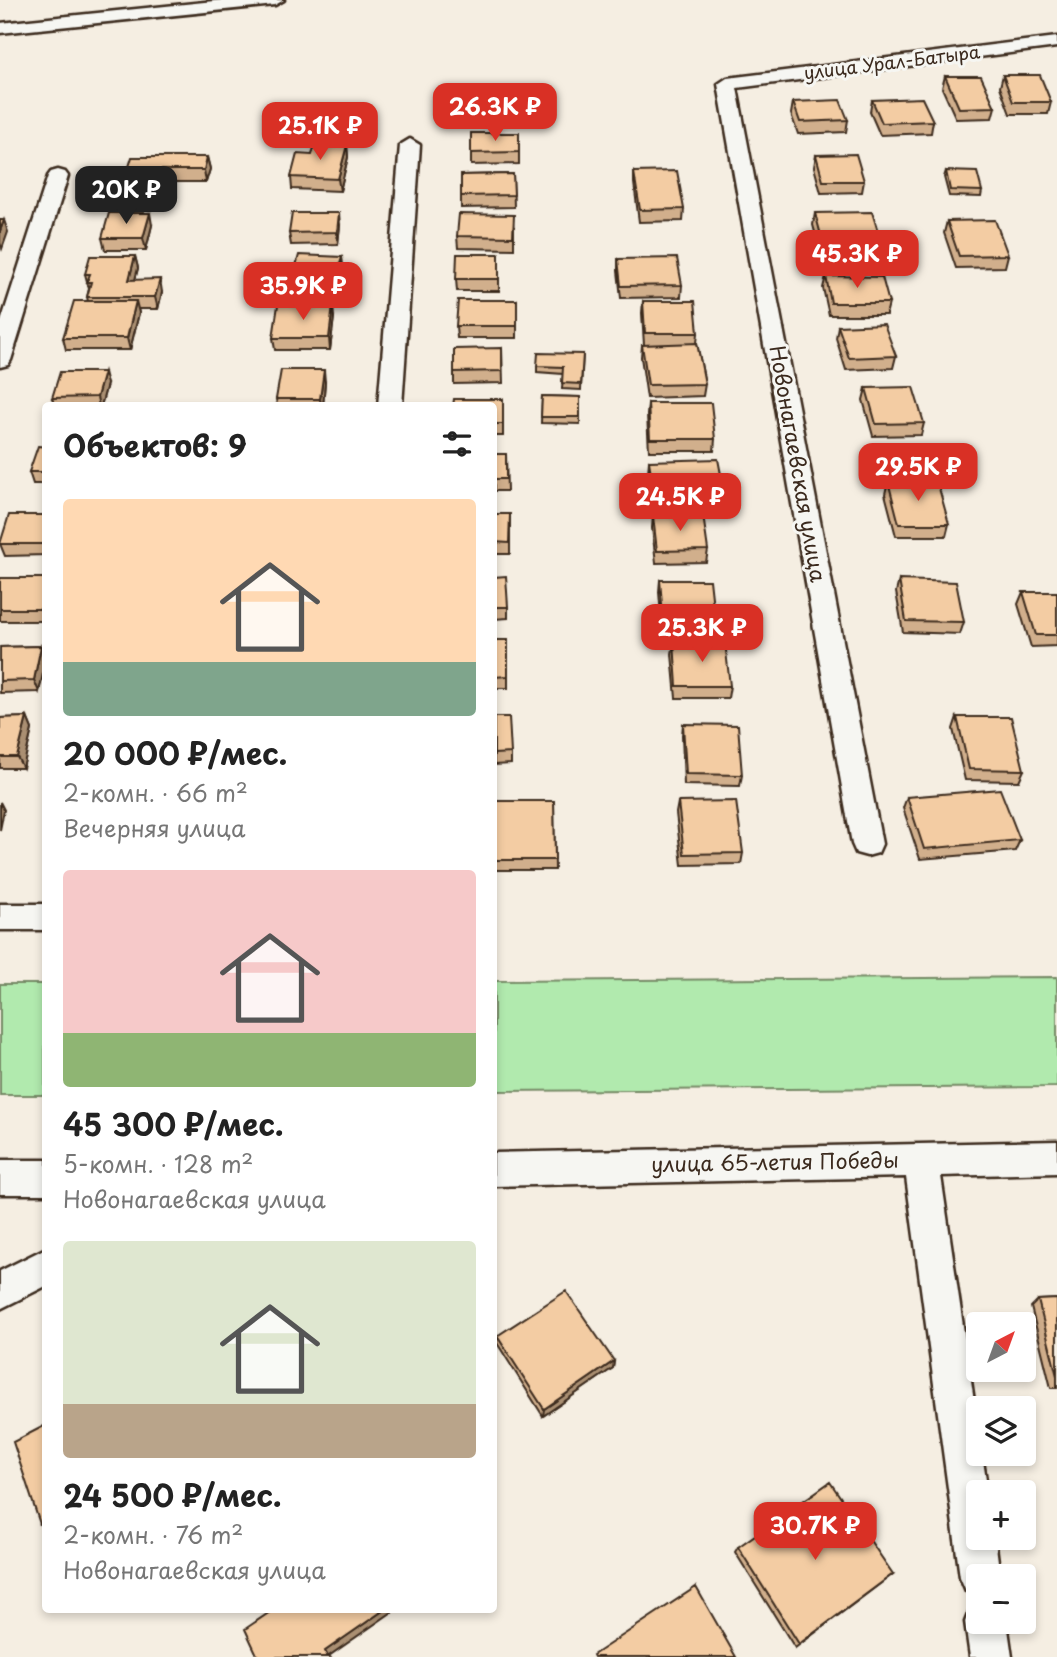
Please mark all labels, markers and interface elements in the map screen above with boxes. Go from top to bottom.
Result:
street label: улица Урал-Батыра [802,37,982,86]
pin: 26.3K ₽ [430,83,560,143]
text: 26.3K ₽ [449,88,541,123]
pin: 25.1K ₽ [255,102,385,162]
text: 25.1K ₽ [278,107,362,142]
pin: 20K ₽ [77,166,175,226]
text: 20K ₽ [91,171,161,206]
pin: 45.3K ₽ [792,230,922,290]
text: 45.3K ₽ [812,235,902,270]
pin: 35.9K ₽ [238,262,368,322]
text: 35.9K ₽ [259,267,347,302]
street label: Новонагаевская улица [762,343,836,585]
text: Объектов: 9 [63,422,247,467]
icon: filters [438,425,476,463]
pin: 29.5K ₽ [853,444,983,503]
text: 29.5K ₽ [875,448,961,483]
pin: 24.5K ₽ [615,474,745,533]
text: 24.5K ₽ [635,478,725,513]
icon: home [207,544,333,670]
pin: 25.3K ₽ [637,604,767,664]
text: 25.3K ₽ [657,609,747,644]
text: 20 000 ₽/мес. [63,730,287,775]
text: 2-комн. · 66 m² [63,775,248,810]
text: Вечерняя улица [63,810,245,845]
icon: home [207,915,333,1041]
text: 45 300 ₽/мес. [63,1101,283,1146]
street label: улица 65-летия Победы [651,1143,899,1179]
text: 5-комн. · 128 m² [63,1146,253,1181]
text: Новонагаевская улица [63,1181,326,1216]
icon: home [207,1286,333,1412]
north arrow [966,1312,1036,1382]
map controls [966,1312,1036,1634]
button: layers [966,1396,1036,1466]
text: 24 500 ₽/мес. [63,1472,281,1517]
button: + [966,1480,1036,1550]
pin: 30.7K ₽ [750,1502,880,1562]
text: 30.7K ₽ [770,1507,860,1542]
text: 2-комн. · 76 m² [63,1517,243,1552]
text: Новонагаевская улица [63,1552,326,1587]
button: − [966,1564,1036,1634]

